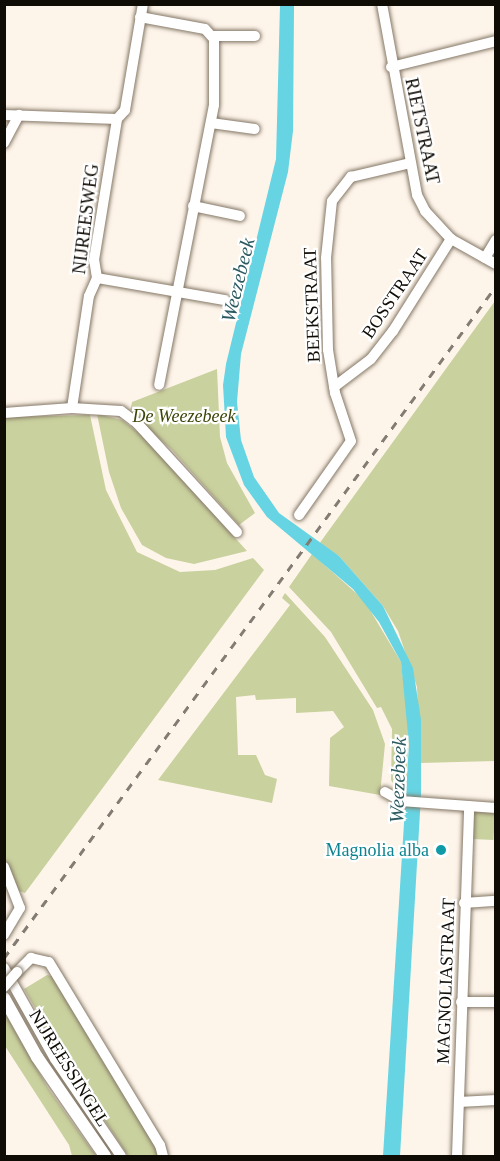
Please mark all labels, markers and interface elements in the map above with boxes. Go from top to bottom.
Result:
street label: RIETSTRAAT [400,76,444,186]
street label: NIJREESWEG [69,163,103,275]
water label: Weezebeek [216,235,260,325]
street label: BOSSTRAAT [357,245,433,343]
street label: BEEKSTRAAT [299,247,325,363]
park label: De Weezebeek [133,405,235,427]
water label: Weezebeek [385,737,411,823]
place label: Magnolia alba [326,839,429,861]
marker: Magnolia alba [434,843,448,857]
street label: MAGNOLIASTRAAT [432,898,460,1064]
street label: NIJREESSINGEL [24,1005,114,1131]

